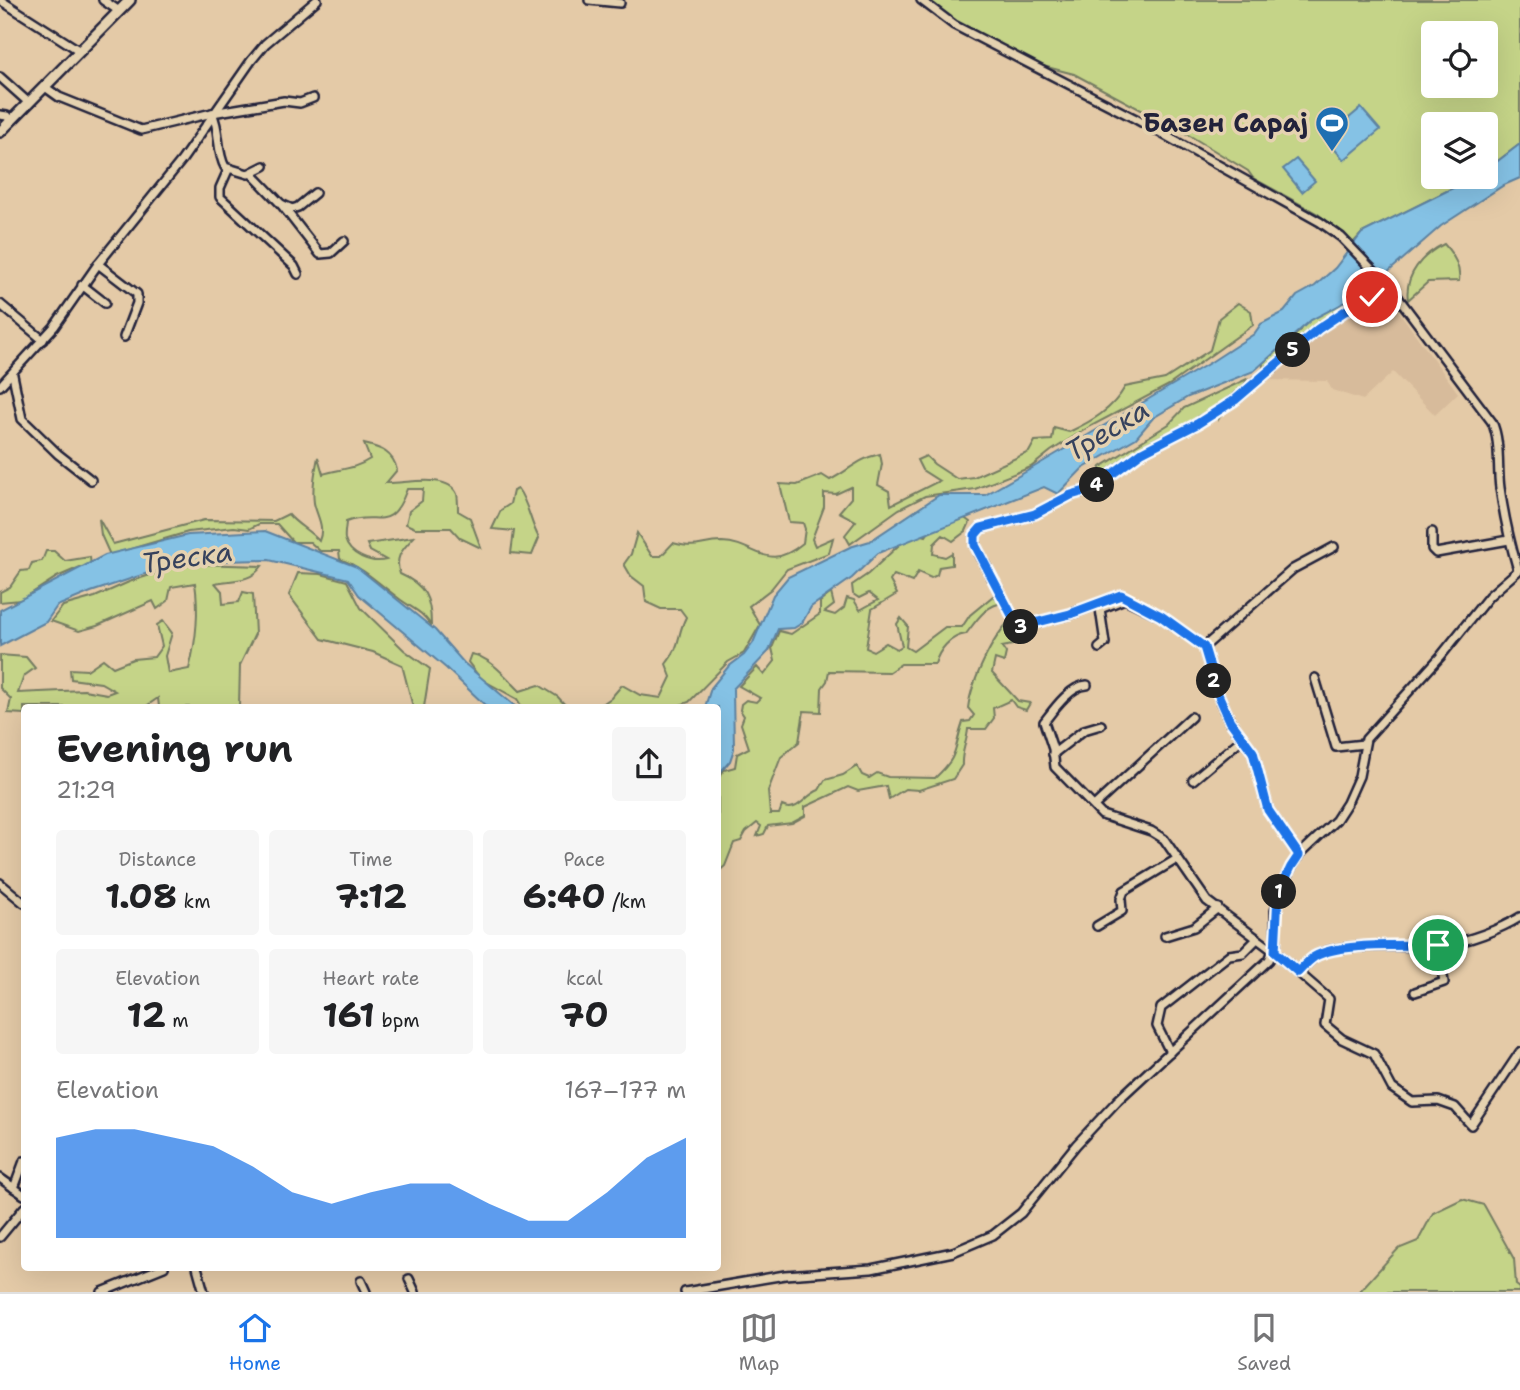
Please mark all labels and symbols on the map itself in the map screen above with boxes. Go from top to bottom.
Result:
sports icon: Базен Сарај [1313,104,1351,153]
place label: Базен Сарај [1143,105,1308,140]
pin [1342,267,1402,327]
pin: 5 [1276,332,1310,368]
water label: Треска [1058,390,1156,470]
pin: 4 [1080,468,1114,503]
water label: Треска [139,532,235,582]
pin: 3 [1004,610,1038,644]
pin: 2 [1196,664,1232,698]
pin: 1 [1262,874,1296,910]
pin [1408,915,1468,975]

